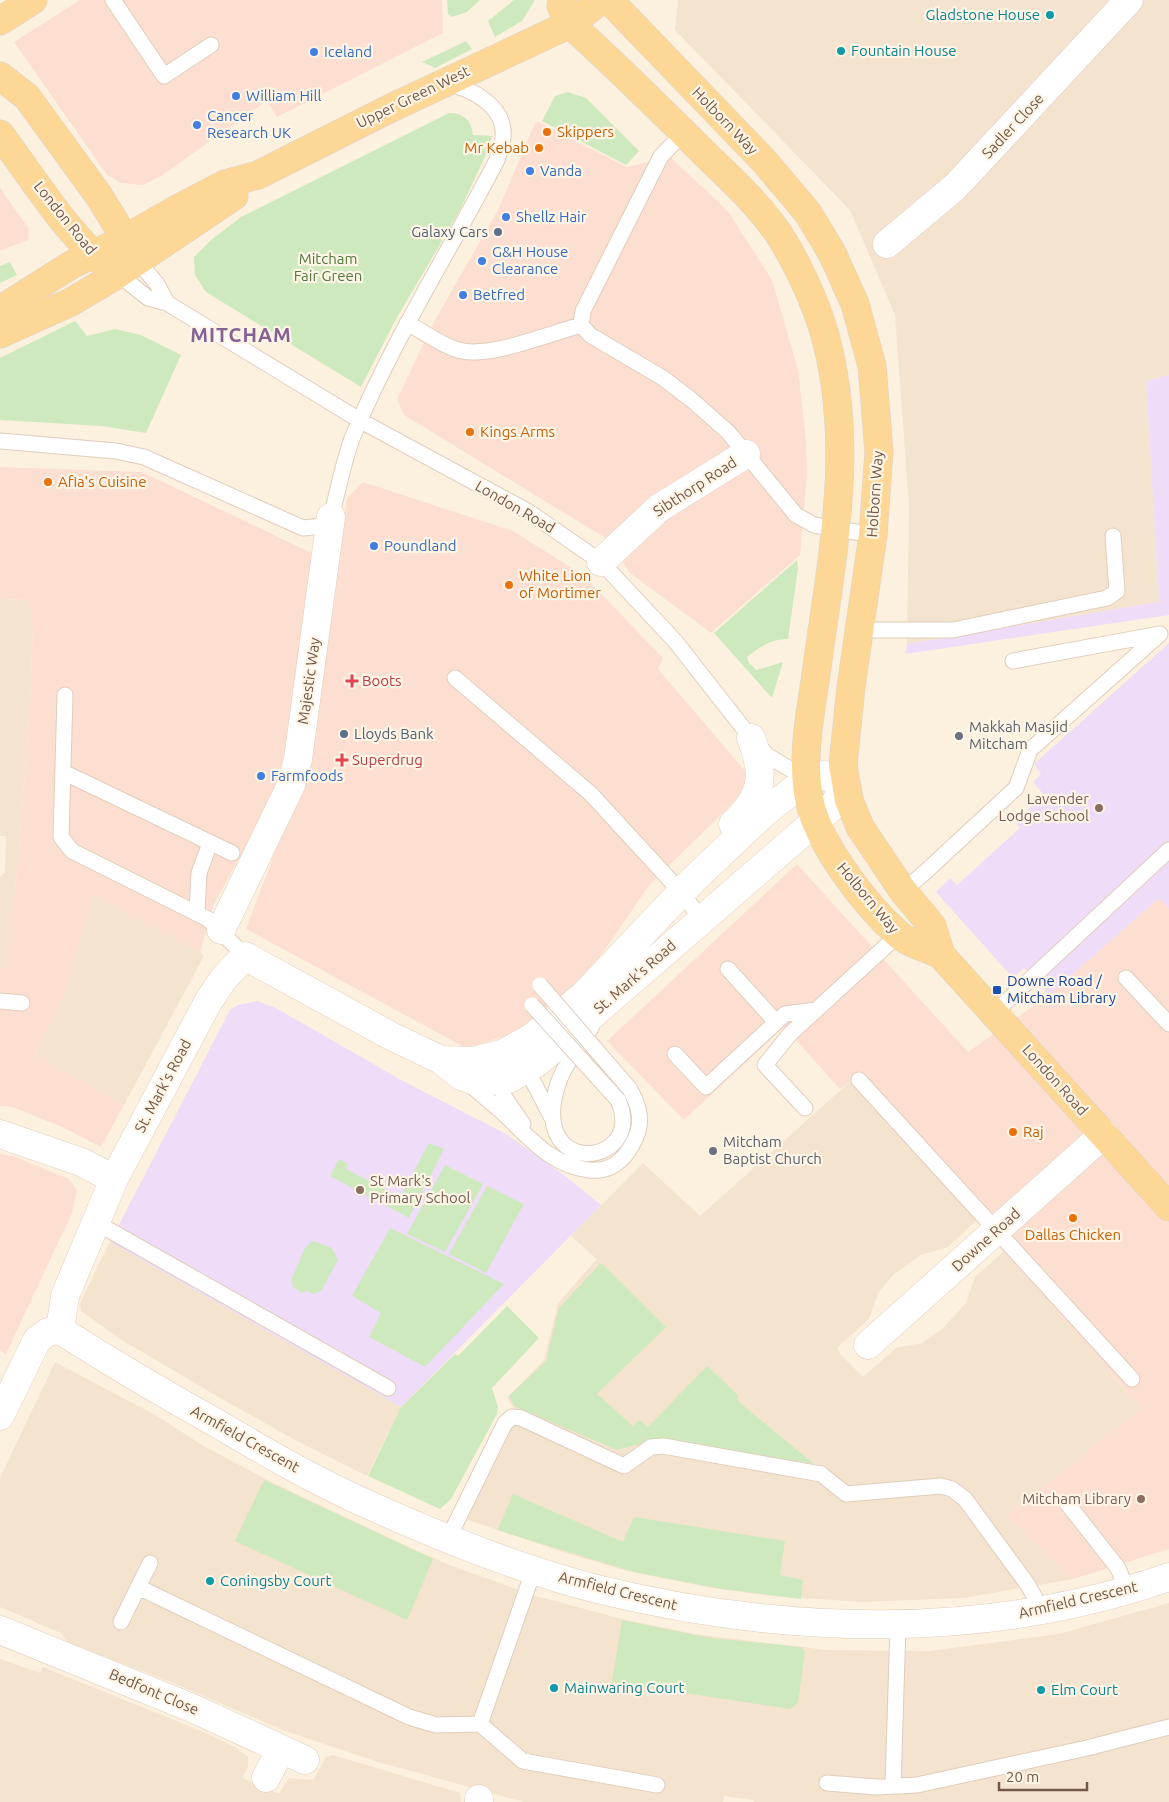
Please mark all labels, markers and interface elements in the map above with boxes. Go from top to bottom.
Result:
place label: Gladstone House [926,6,1040,23]
marker: Gladstone House [1044,9,1056,21]
place label: Fountain House [851,42,957,59]
place label: Iceland [324,43,372,60]
marker: Fountain House [835,45,847,57]
marker: Iceland [308,46,320,58]
street label: Upper Green West [353,62,472,131]
street label: Holborn Way [689,83,762,158]
place label: William Hill [246,87,321,104]
marker: William Hill [230,90,242,102]
street label: Sadler Close [978,90,1047,162]
place label: Cancer Research UK [207,107,291,141]
marker: Cancer Research UK [191,119,203,131]
place label: Skippers [557,123,614,140]
marker: Skippers [541,126,553,138]
place label: Mr Kebab [464,139,529,156]
marker: Mr Kebab [533,142,545,154]
place label: Vanda [540,162,582,179]
marker: Vanda [524,165,536,177]
street label: London Road [31,178,100,258]
place label: Shellz Hair [516,208,587,225]
marker: Shellz Hair [500,211,512,223]
place label: Galaxy Cars [411,223,488,240]
marker: Galaxy Cars [492,226,504,238]
place label: G&H House Clearance [492,243,568,277]
park label: Mitcham Fair Green [294,250,362,284]
marker: G&H House Clearance [476,255,488,267]
place label: Betfred [473,286,525,303]
marker: Betfred [457,289,469,301]
district label: MITCHAM [190,323,292,346]
place label: Kings Arms [480,423,555,440]
marker: Kings Arms [464,426,476,438]
street label: Holborn Way [863,450,886,538]
street label: Sibthorp Road [650,453,740,520]
place label: Afia's Cuisine [58,473,146,490]
marker: Afia's Cuisine [42,476,54,488]
street label: London Road [472,477,558,536]
place label: Poundland [384,537,457,554]
marker: Poundland [368,540,380,552]
place label: White Lion of Mortimer [519,567,601,601]
marker: White Lion of Mortimer [503,579,515,591]
street label: Majestic Way [294,636,323,726]
place label: Boots [362,672,401,689]
marker: Boots [346,675,358,687]
place label: Makkah Masjid Mitcham [969,718,1068,752]
place label: Lloyds Bank [354,725,434,742]
marker: Lloyds Bank [338,728,350,740]
marker: Makkah Masjid Mitcham [953,730,965,742]
place label: Superdrug [352,751,423,768]
marker: Superdrug [336,754,348,766]
place label: Farmfoods [271,767,343,784]
marker: Farmfoods [255,770,267,782]
place label: Lavender Lodge School [999,790,1089,824]
marker: Lavender Lodge School [1093,802,1105,814]
street label: Holborn Way [834,859,903,936]
street label: St. Mark's Road [590,936,679,1017]
place label: Downe Road / Mitcham Library [1007,972,1116,1006]
marker: Downe Road / Mitcham Library [991,984,1003,996]
street label: St. Mark's Road [131,1036,194,1135]
street label: London Road [1019,1041,1092,1118]
place label: Raj [1023,1123,1044,1140]
marker: Raj [1007,1126,1019,1138]
place label: Mitcham Baptist Church [723,1133,822,1167]
marker: Mitcham Baptist Church [707,1145,719,1157]
place label: St Mark's Primary School [370,1172,471,1206]
marker: St Mark's Primary School [354,1184,366,1196]
street label: Downe Road [948,1205,1023,1275]
marker: Dallas Chicken [1067,1212,1079,1224]
place label: Dallas Chicken [1025,1226,1121,1243]
street label: Armfield Crescent [188,1402,303,1475]
place label: Mitcham Library [1022,1490,1131,1507]
marker: Mitcham Library [1135,1493,1147,1505]
street label: Armfield Crescent [557,1568,679,1613]
place label: Coningsby Court [220,1572,331,1589]
marker: Coningsby Court [204,1575,216,1587]
street label: Armfield Crescent [1017,1578,1139,1621]
street label: Bedfont Close [107,1665,202,1718]
place label: Mainwaring Court [564,1679,684,1696]
place label: Elm Court [1051,1681,1118,1698]
marker: Mainwaring Court [548,1682,560,1694]
marker: Elm Court [1035,1684,1047,1696]
scale bar [999,1760,1086,1792]
text: 20 m [1006,1768,1039,1785]

